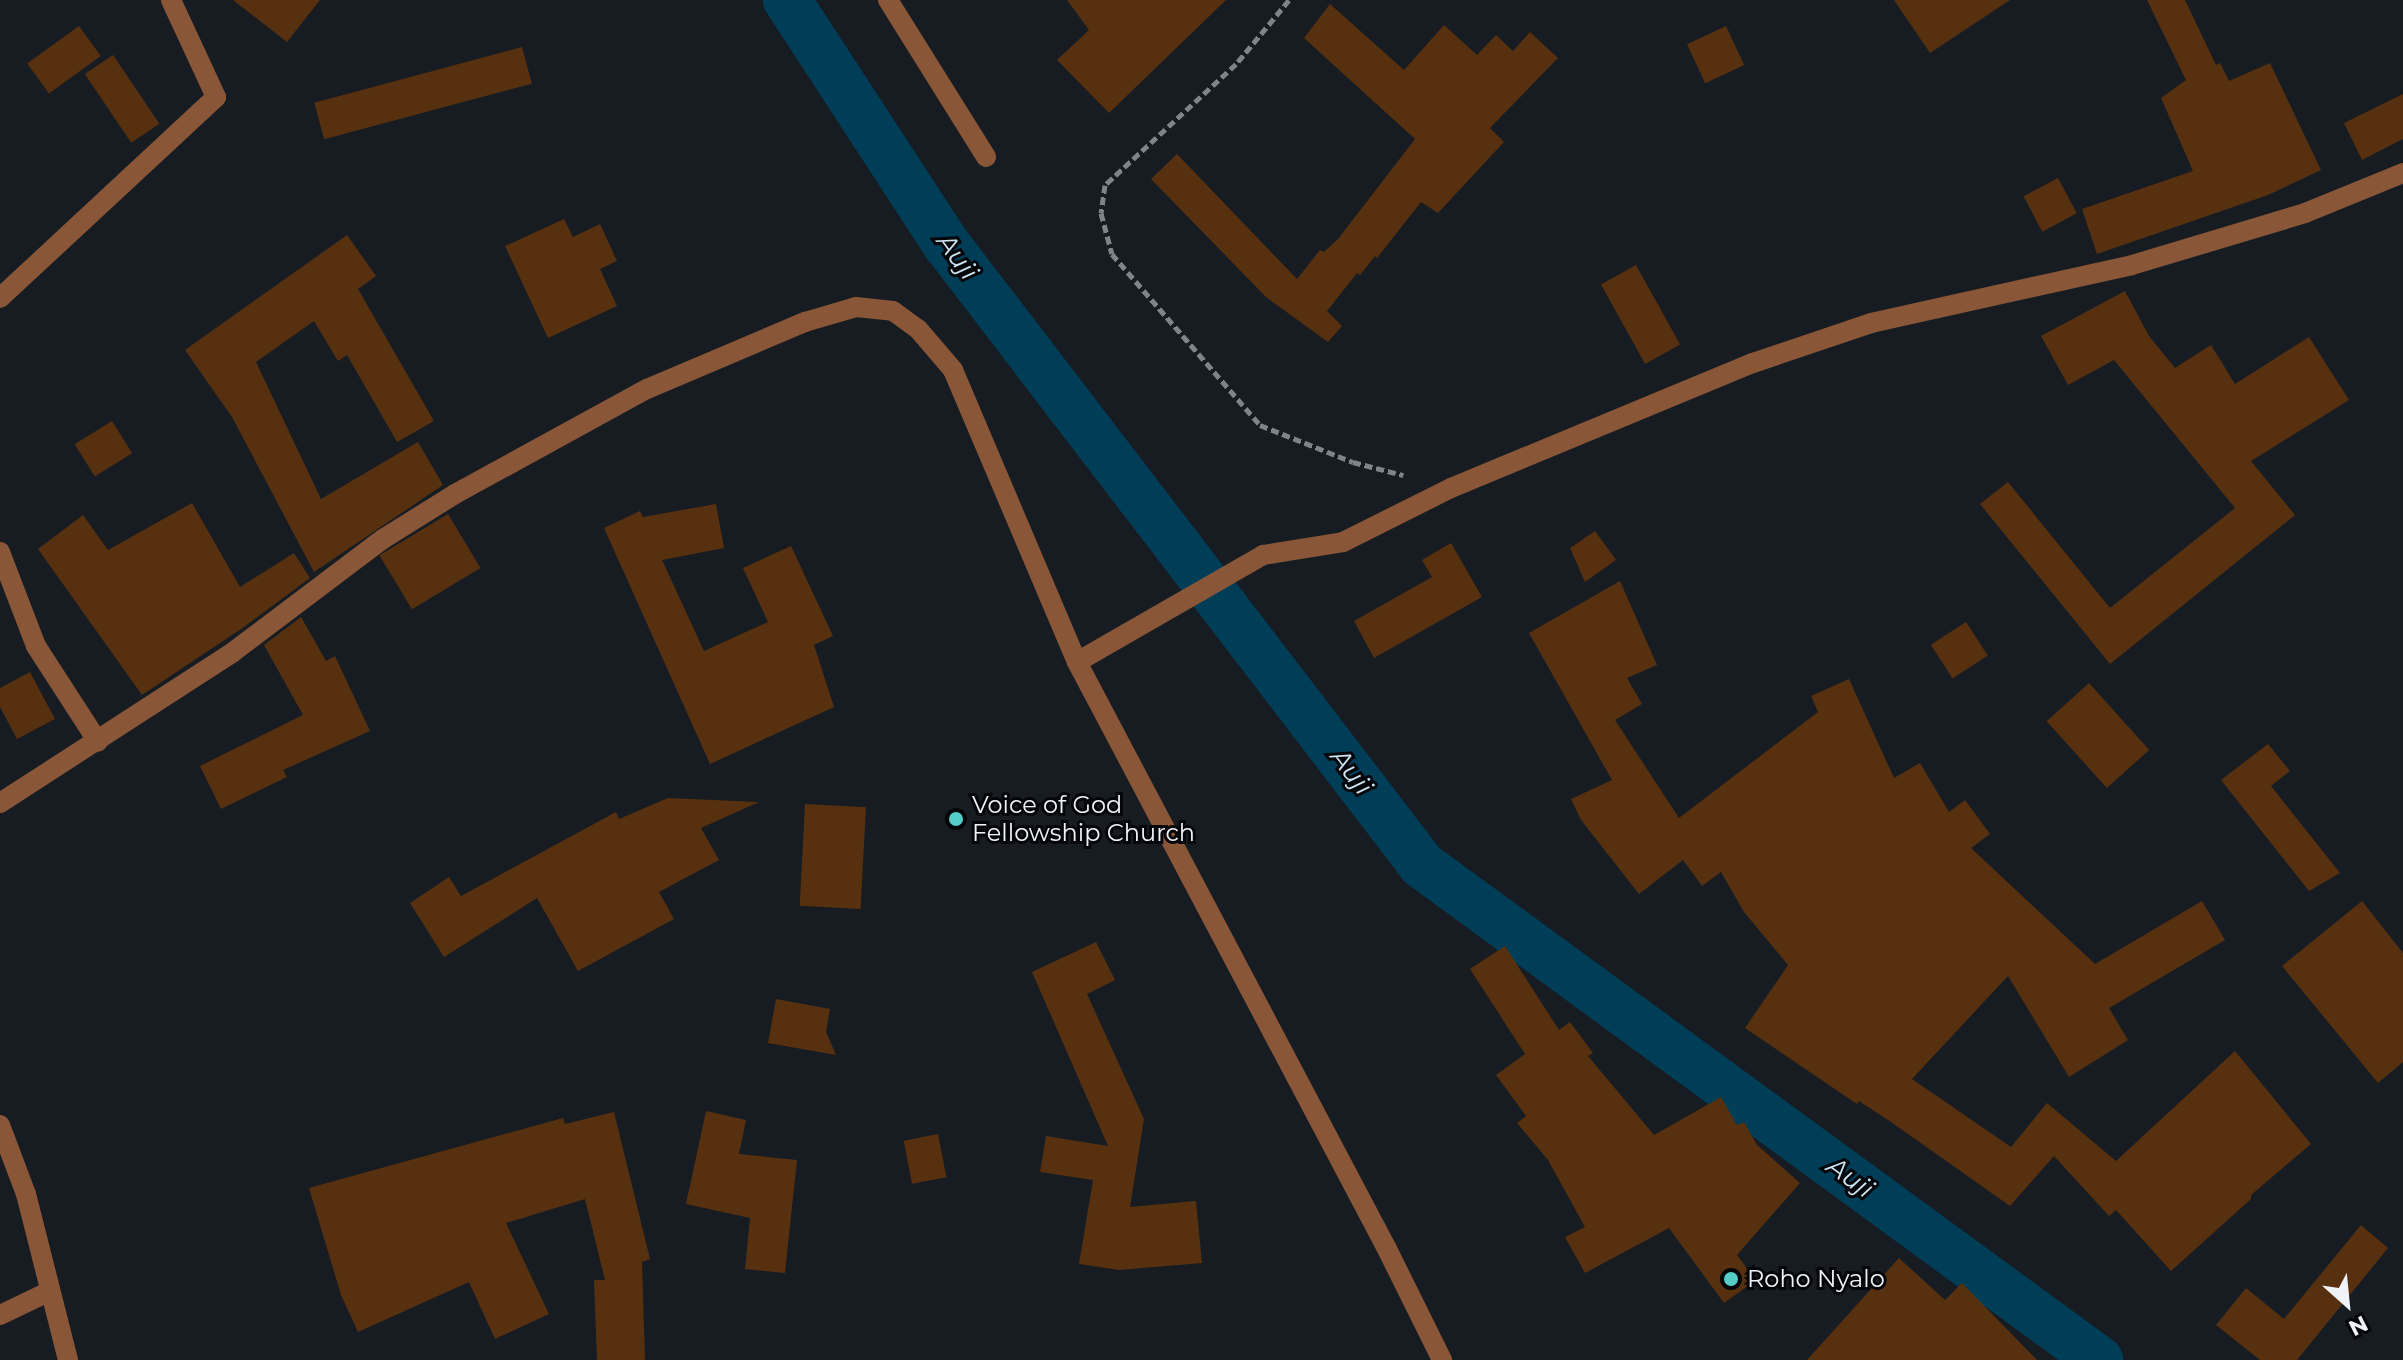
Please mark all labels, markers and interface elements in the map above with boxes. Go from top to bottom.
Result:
water label: Auji [930,228,984,286]
water label: Auji [1324,743,1378,801]
place label: Voice of God Fellowship Church [972,791,1195,847]
marker: Voice of God Fellowship Church [947,810,965,828]
water label: Auji [1821,1151,1879,1205]
north arrow [2307,1264,2387,1344]
place label: Roho Nyalo [1747,1265,1885,1293]
marker: Roho Nyalo [1722,1270,1740,1288]
text: N [2344,1310,2372,1342]

